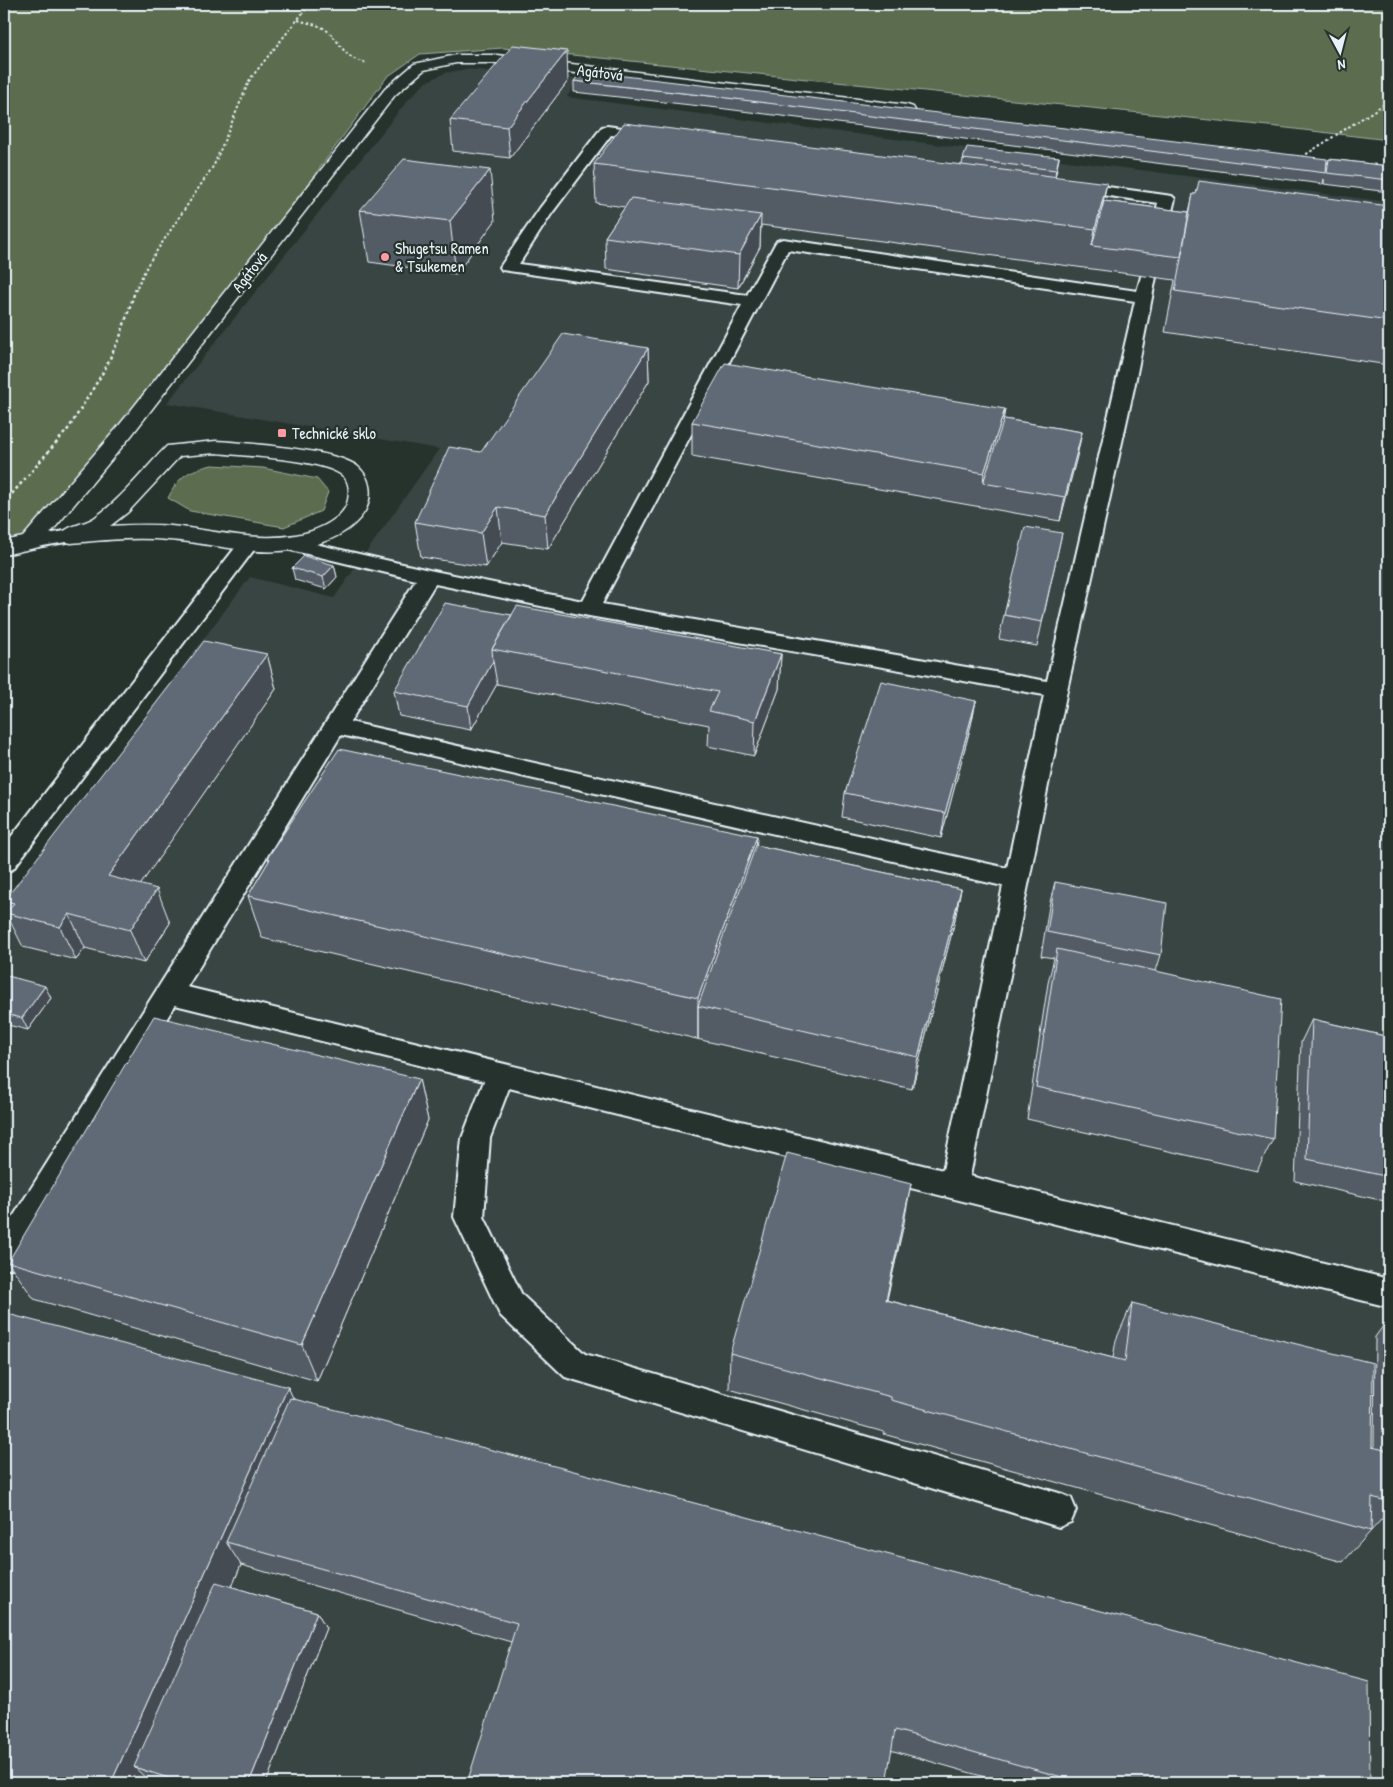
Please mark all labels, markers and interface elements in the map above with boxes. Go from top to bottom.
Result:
north arrow [1316,28,1366,78]
text: N [1336,56,1347,75]
street label: Agátová [576,58,624,86]
place label: Shugetsu Ramen & Tsukemen [395,237,489,277]
street label: Agátová [226,247,272,297]
marker: Shugetsu Ramen & Tsukemen [379,251,391,263]
place label: Technické sklo [292,422,377,444]
marker: Technické sklo [276,427,288,439]

